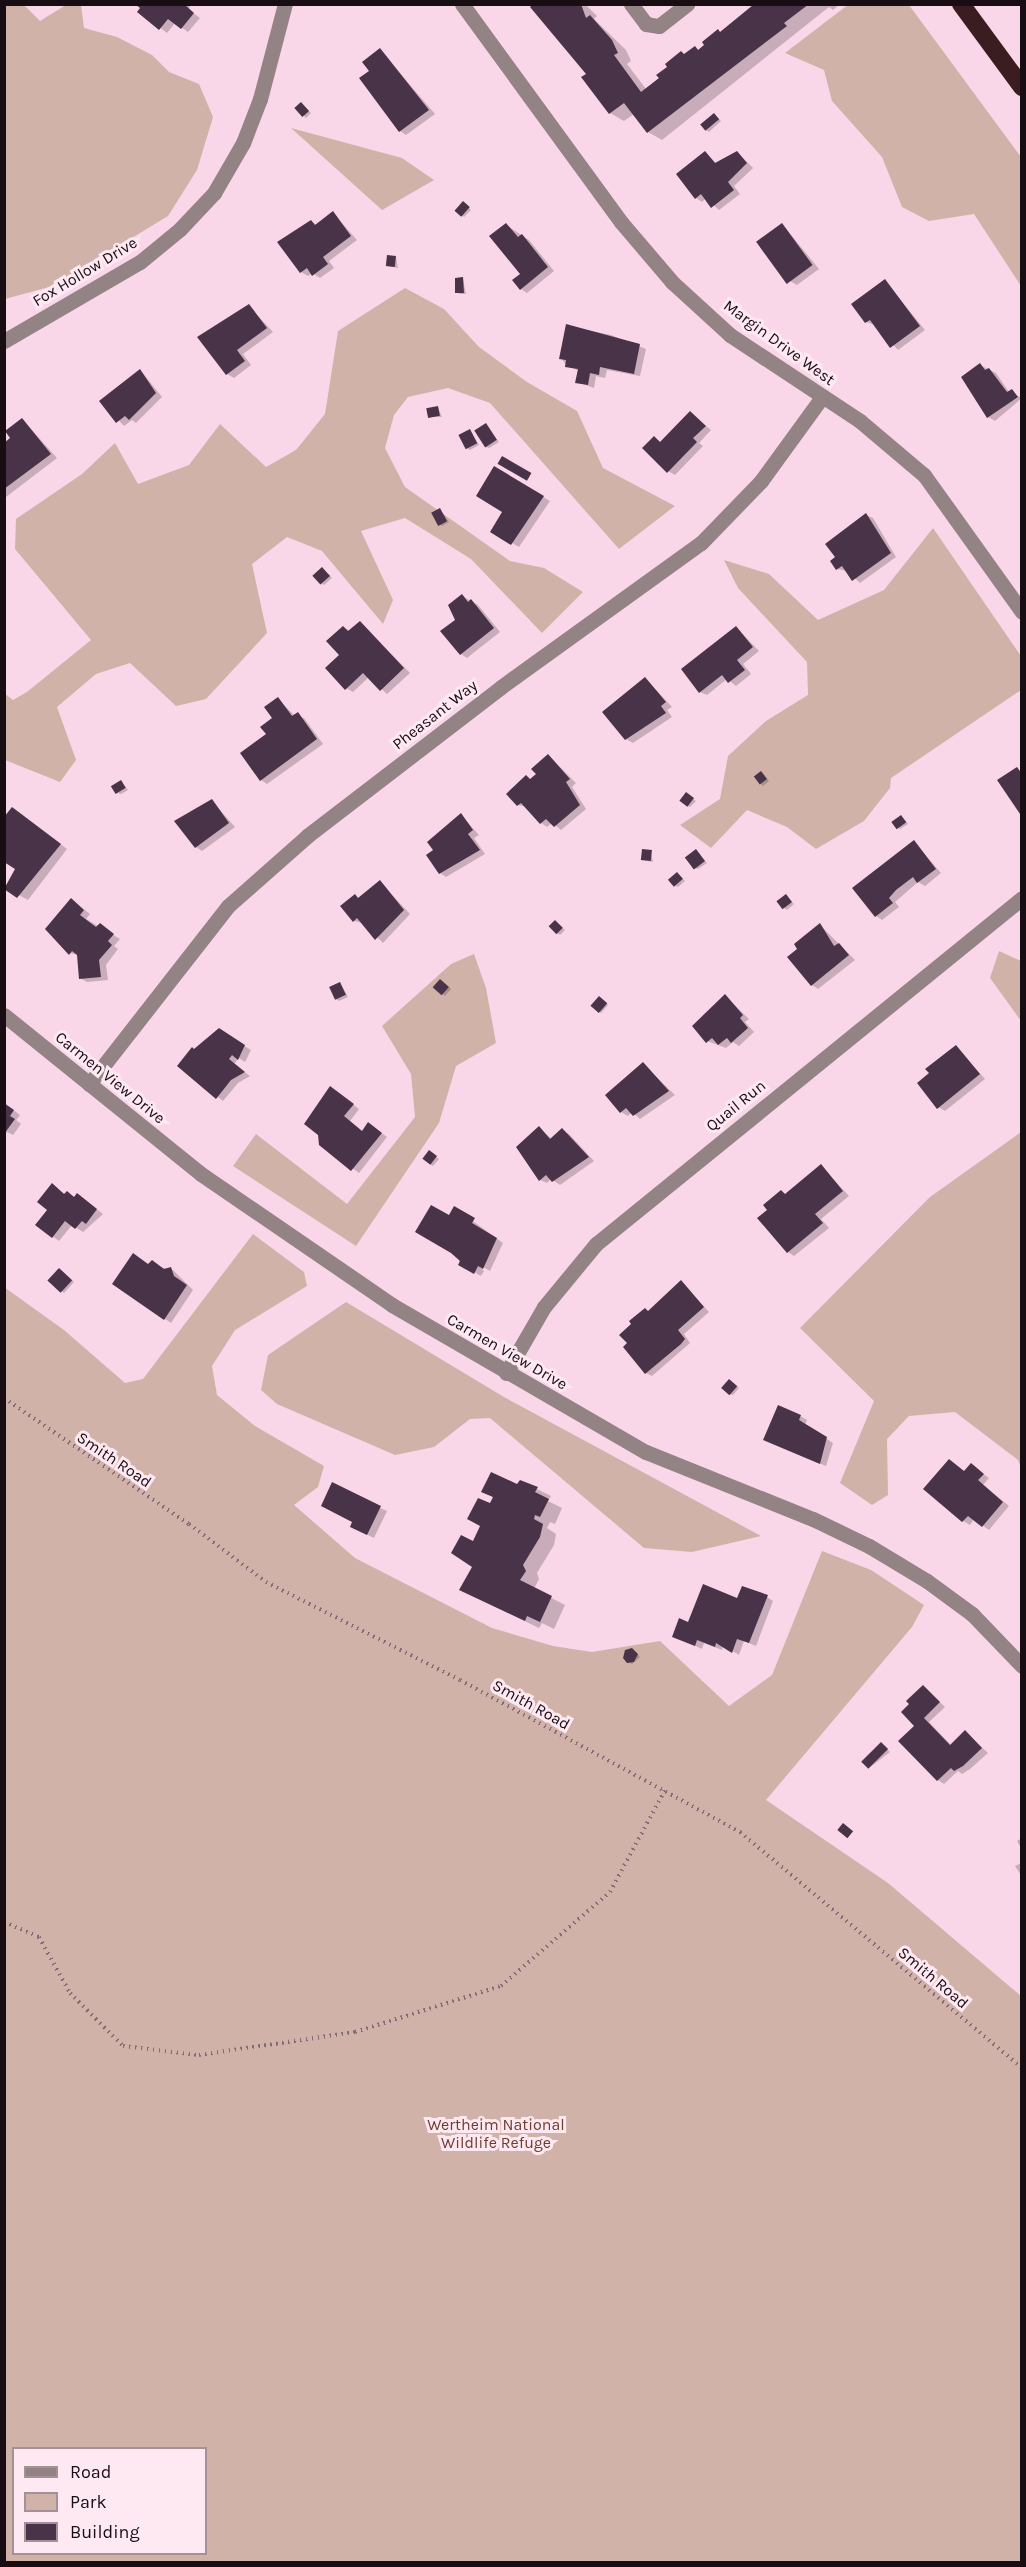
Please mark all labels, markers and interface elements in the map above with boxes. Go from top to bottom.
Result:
street label: Fox Hollow Drive [29,233,141,311]
street label: Margin Drive West [720,296,838,390]
street label: Pheasant Way [389,676,481,754]
street label: Carmen View Drive [51,1028,169,1128]
street label: Quail Run [702,1076,770,1136]
street label: Carmen View Drive [443,1310,571,1394]
street label: Smith Road [73,1428,155,1492]
street label: Smith Road [489,1676,573,1734]
street label: Smith Road [894,1943,972,2013]
park label: Wertheim National Wildlife Refuge [427,2115,565,2153]
legend [12,2447,207,2555]
text: Road [70,2461,111,2483]
text: Park [70,2491,107,2513]
text: Building [70,2521,140,2543]

